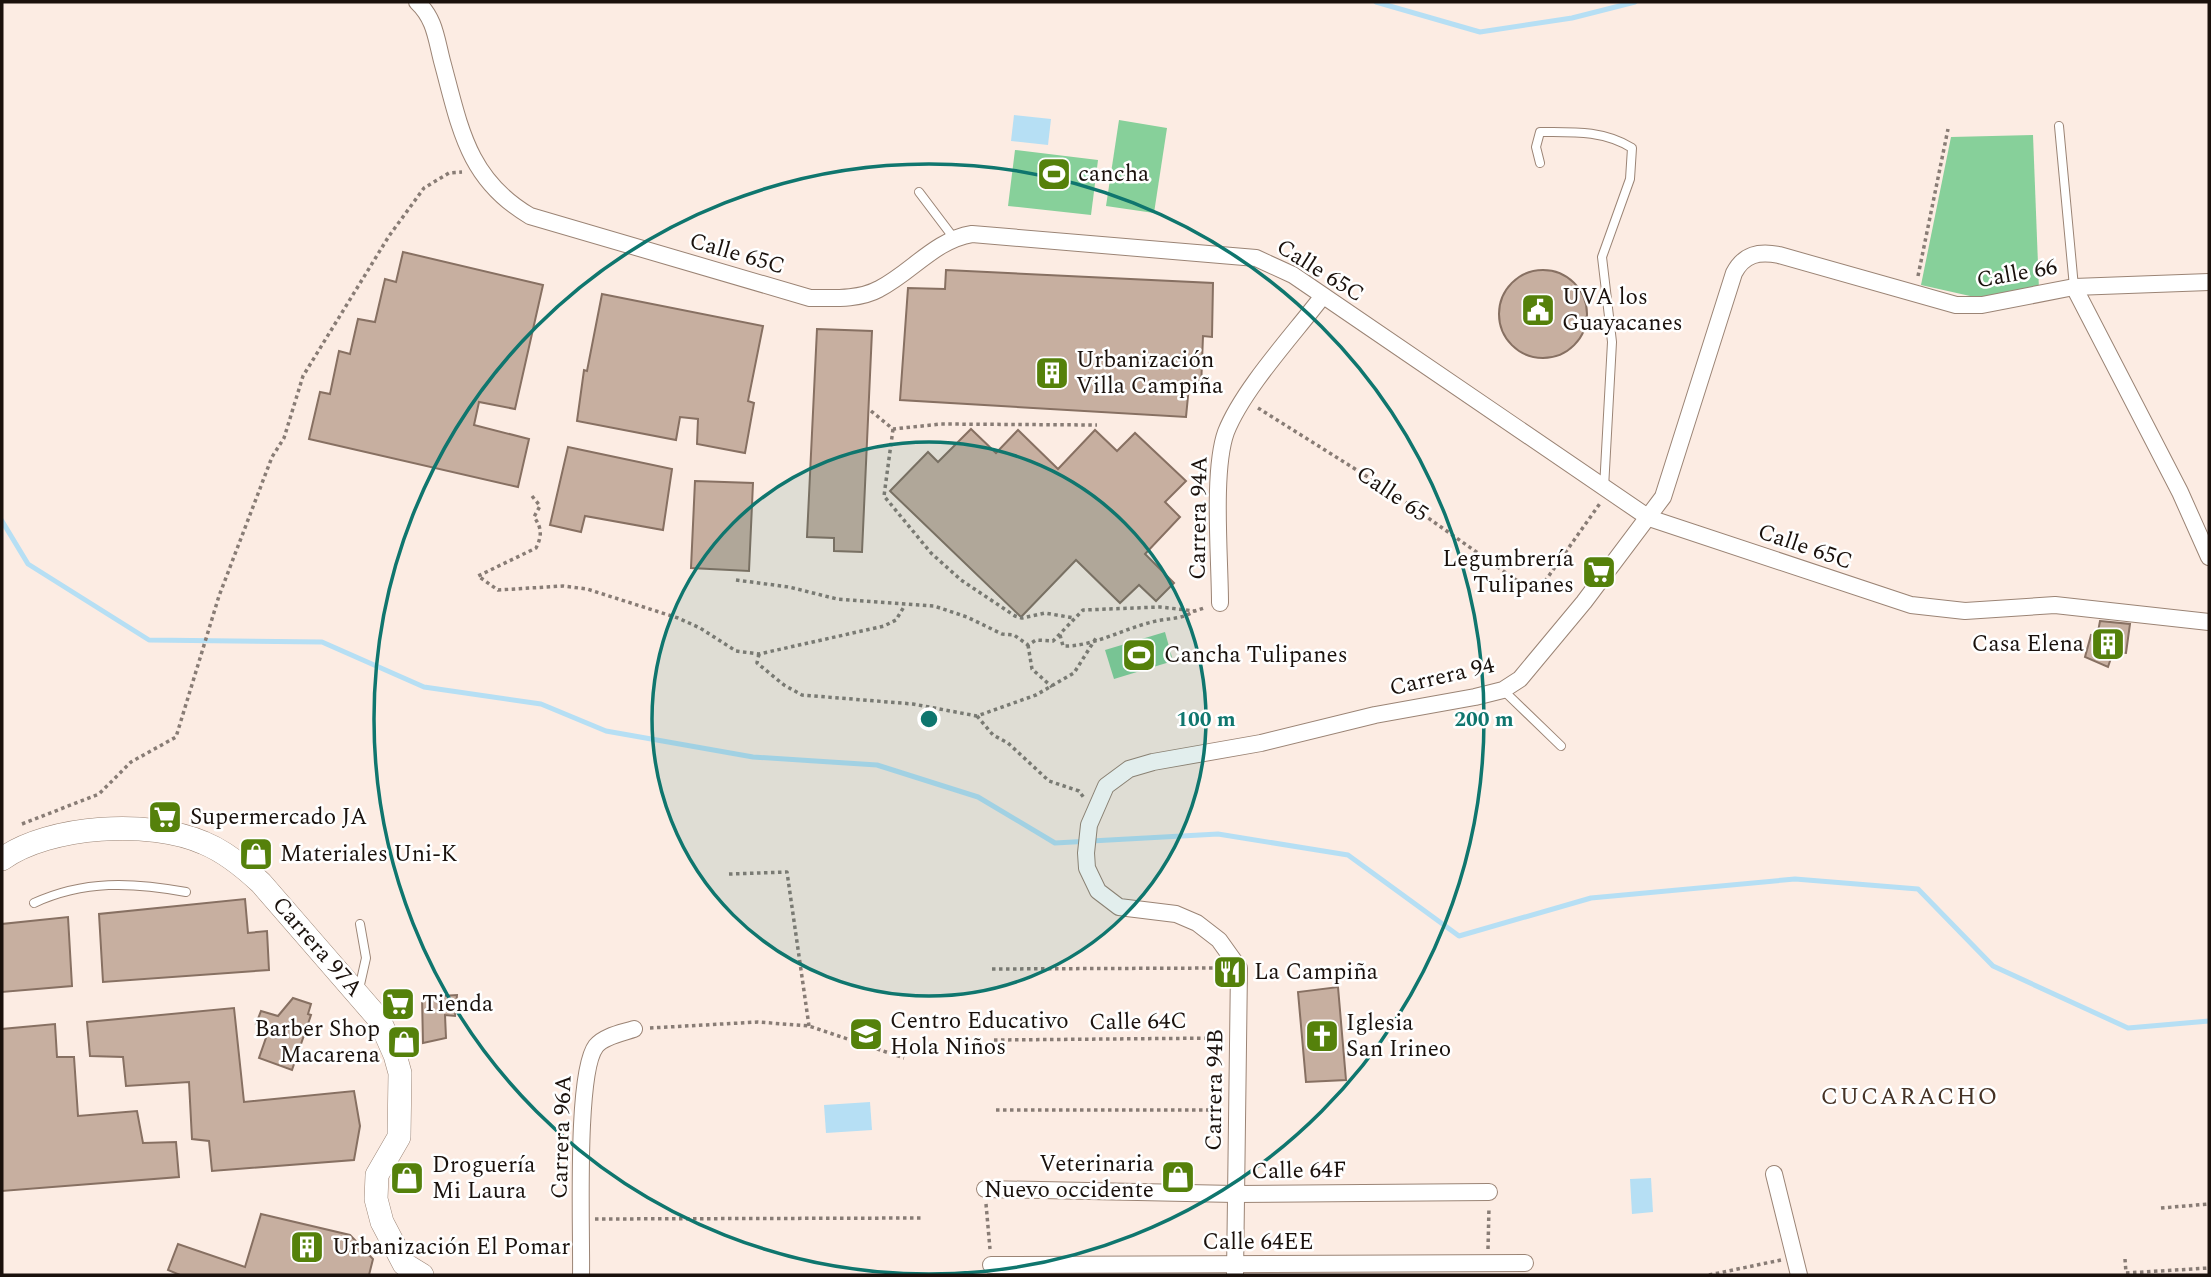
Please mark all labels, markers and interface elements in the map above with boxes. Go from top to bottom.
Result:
sports icon: cancha [1035,155,1073,193]
place label: cancha [1078,157,1149,192]
street label: Calle 65C [685,224,789,284]
street label: Calle 65C [1269,230,1371,312]
street label: Calle 66 [1974,250,2060,298]
place label: UVA los Guayacanes [1562,280,1683,341]
public building icon: UVA los Guayacanes [1519,291,1557,329]
place label: Urbanización Villa Campiña [1076,343,1223,404]
building icon: Urbanización Villa Campiña [1033,354,1071,392]
street label: Carrera 94A [1180,456,1218,580]
street label: Calle 65 [1349,457,1435,531]
street label: Calle 65C [1753,515,1857,579]
place label: Legumbrería Tulipanes [1443,542,1574,603]
supermarket icon: Legumbrería Tulipanes [1580,553,1618,591]
building icon: Casa Elena [2089,625,2127,663]
place label: Casa Elena [1972,627,2084,662]
sports icon: Cancha Tulipanes [1120,636,1158,674]
place label: Cancha Tulipanes [1164,638,1348,673]
street label: Carrera 94 [1386,648,1498,706]
text: 100 m [1176,704,1236,736]
text: 200 m [1454,704,1514,736]
centre of rings [917,707,941,731]
supermarket icon: Supermercado JA [146,798,184,836]
place label: Supermercado JA [190,800,367,835]
shop icon: Materiales Uni-K [237,835,275,873]
place label: Materiales Uni-K [280,837,458,872]
street label: Carrera 97A [263,889,371,1005]
restaurant icon: La Campiña [1211,953,1249,991]
place label: La Campiña [1254,955,1378,990]
supermarket icon: Tienda [379,985,417,1023]
place label: Tienda [422,987,493,1022]
place label: Centro Educativo Hola Niños [890,1004,1069,1065]
street label: Calle 64C [1089,1004,1187,1040]
place label: Iglesia San Irineo [1346,1006,1451,1067]
place label: Barber Shop Macarena [254,1012,380,1073]
school or university icon: Centro Educativo Hola Niños [847,1015,885,1053]
church icon: Iglesia San Irineo [1303,1017,1341,1055]
shop icon: Barber Shop Macarena [385,1023,423,1061]
street label: Carrera 94B [1196,1029,1234,1151]
street label: Carrera 96A [542,1074,582,1200]
district label: CUCARACHO [1821,1079,1999,1115]
place label: Veterinaria Nuevo occidente [984,1147,1154,1208]
place label: Droguería Mi Laura [432,1148,536,1209]
street label: Calle 64F [1251,1153,1347,1189]
shop icon: Veterinaria Nuevo occidente [1159,1158,1197,1196]
shop icon: Droguería Mi Laura [388,1159,426,1197]
street label: Calle 64EE [1202,1225,1314,1260]
building icon: Urbanización El Pomar [288,1228,326,1266]
place label: Urbanización El Pomar [332,1230,570,1265]

